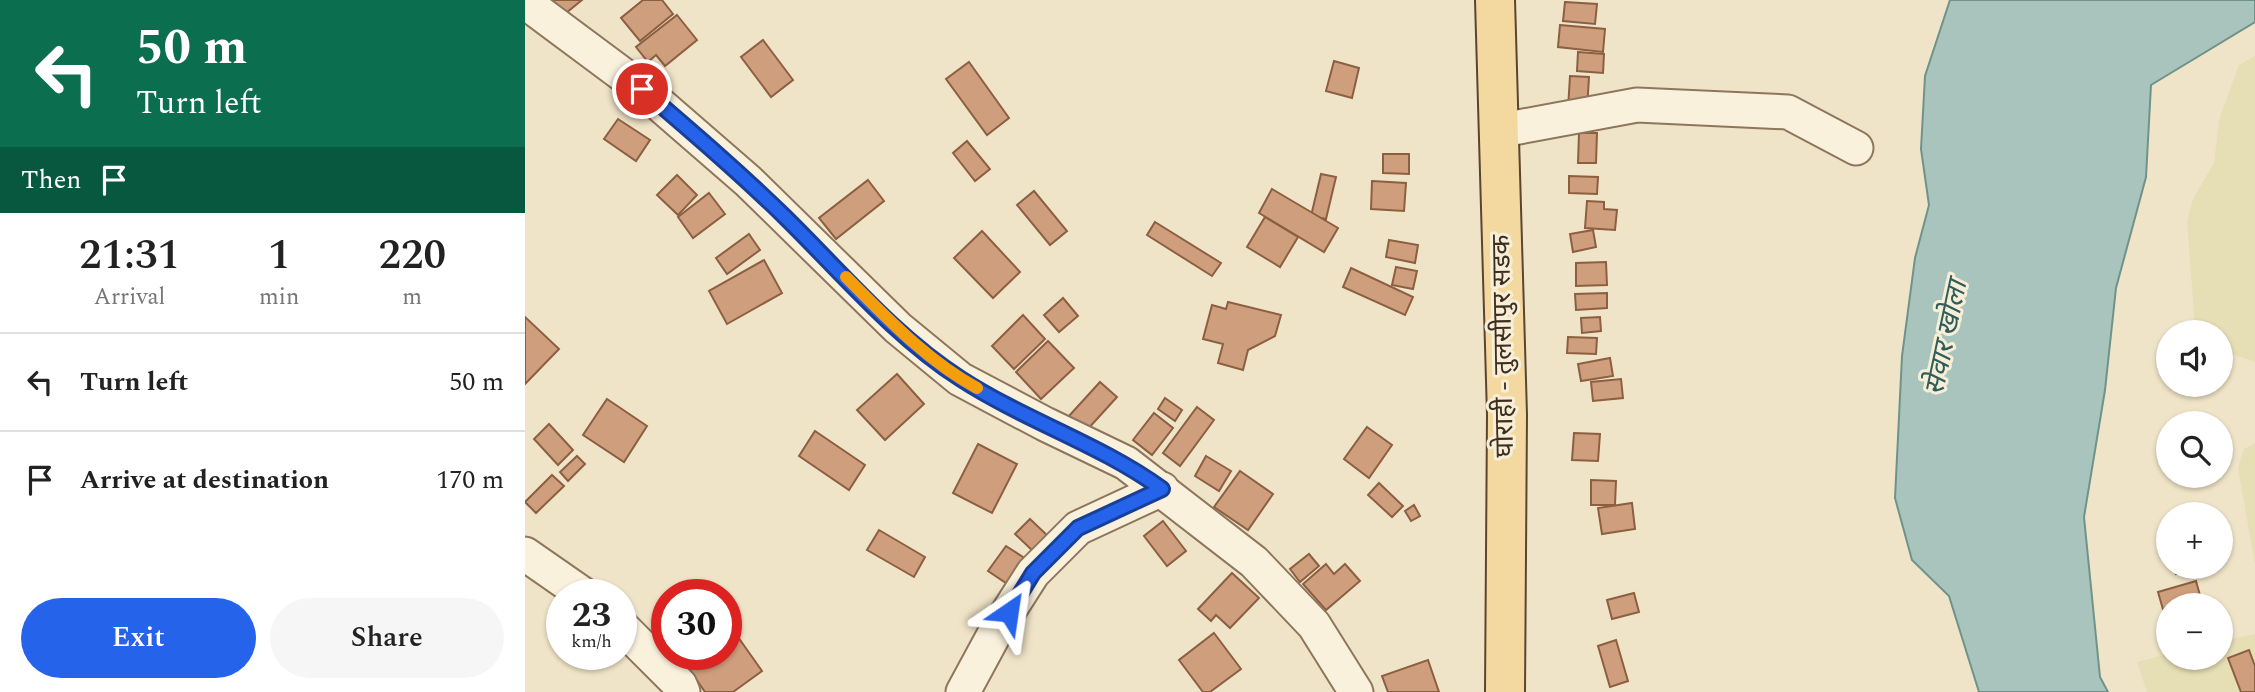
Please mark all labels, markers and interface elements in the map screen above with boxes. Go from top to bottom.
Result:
text: 50 m [136,11,247,86]
icon: left [21,28,112,119]
pin [612,59,672,119]
icon: arrive [623,70,661,108]
text: Turn left [136,79,262,128]
text: Then [21,160,81,200]
icon: arrive [95,161,133,199]
text: 21:31 [79,224,180,287]
text: 1 [268,224,290,287]
text: 220 [378,224,446,287]
street label: घोराही - तुलसीपुर सडक [1481,233,1525,458]
water label: सेवार खोला [1913,272,1980,399]
text: Arrival [94,280,165,315]
text: min [259,280,299,315]
text: m [402,280,422,315]
map controls [2156,320,2233,670]
button: sound [2156,320,2233,397]
text: Turn left [80,362,188,402]
text: 50 m [449,362,504,402]
icon: left [21,363,59,401]
button: search [2156,411,2233,488]
text: Arrive at destination [80,460,329,500]
text: 170 m [436,460,504,500]
icon: arrive [21,461,59,499]
button: + [2156,502,2233,579]
position arrow [972,575,1046,649]
speed limit sign: 30 [651,579,742,670]
text: 23 [572,589,611,642]
button: − [2156,593,2233,670]
button: Exit [21,598,256,678]
button: Share [270,598,504,678]
text: km/h [571,628,612,655]

